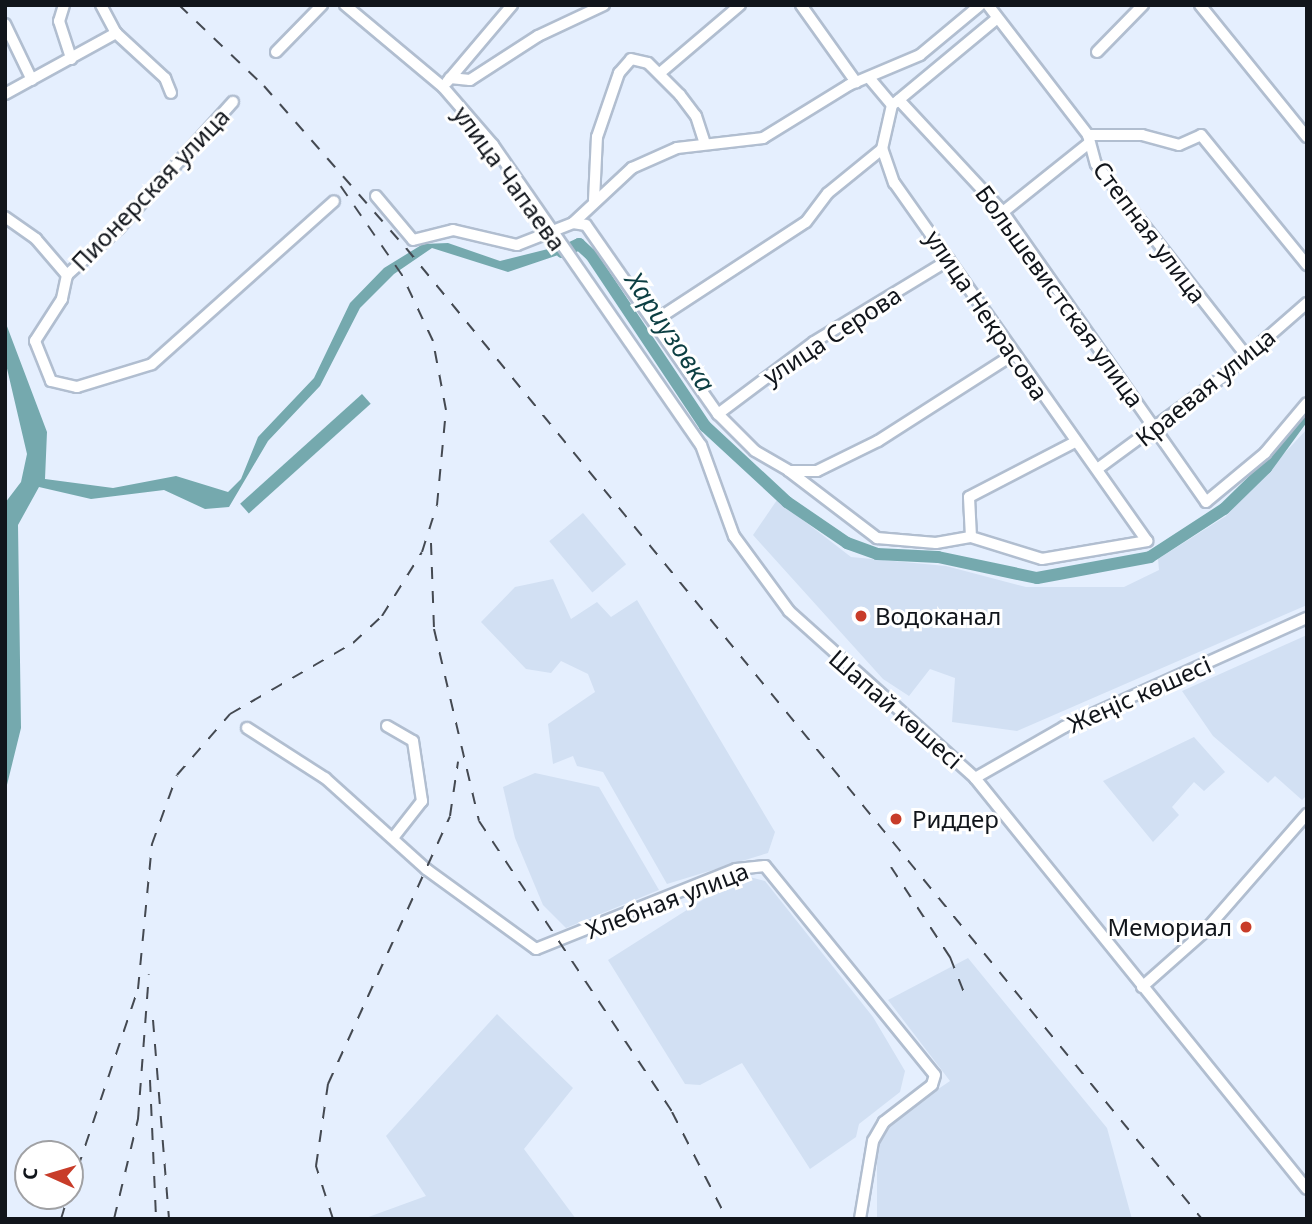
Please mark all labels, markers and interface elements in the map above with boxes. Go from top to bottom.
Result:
street label: улица Чапаева [448,100,572,256]
street label: Пионерская улица [65,102,235,276]
street label: Степная улица [1087,155,1213,309]
street label: Большевистская улица [970,179,1150,413]
street label: улица Некрасова [919,225,1055,405]
water label: Хариузовка [619,266,721,398]
street label: улица Серова [758,280,906,390]
street label: Краевая улица [1129,322,1281,452]
place label: Водоканал [875,602,1001,630]
marker: Водоканал [853,608,869,624]
street label: Шапай көшесі [824,643,968,775]
street label: Жеңіс көшесі [1063,650,1215,738]
place label: Риддер [912,805,999,833]
marker: Риддер [886,809,906,829]
street label: Хлебная улица [582,856,752,944]
place label: Мемориал [1107,913,1232,941]
marker: Мемориал [1238,919,1254,935]
north arrow [14,1140,84,1210]
text: С [17,1167,43,1181]

